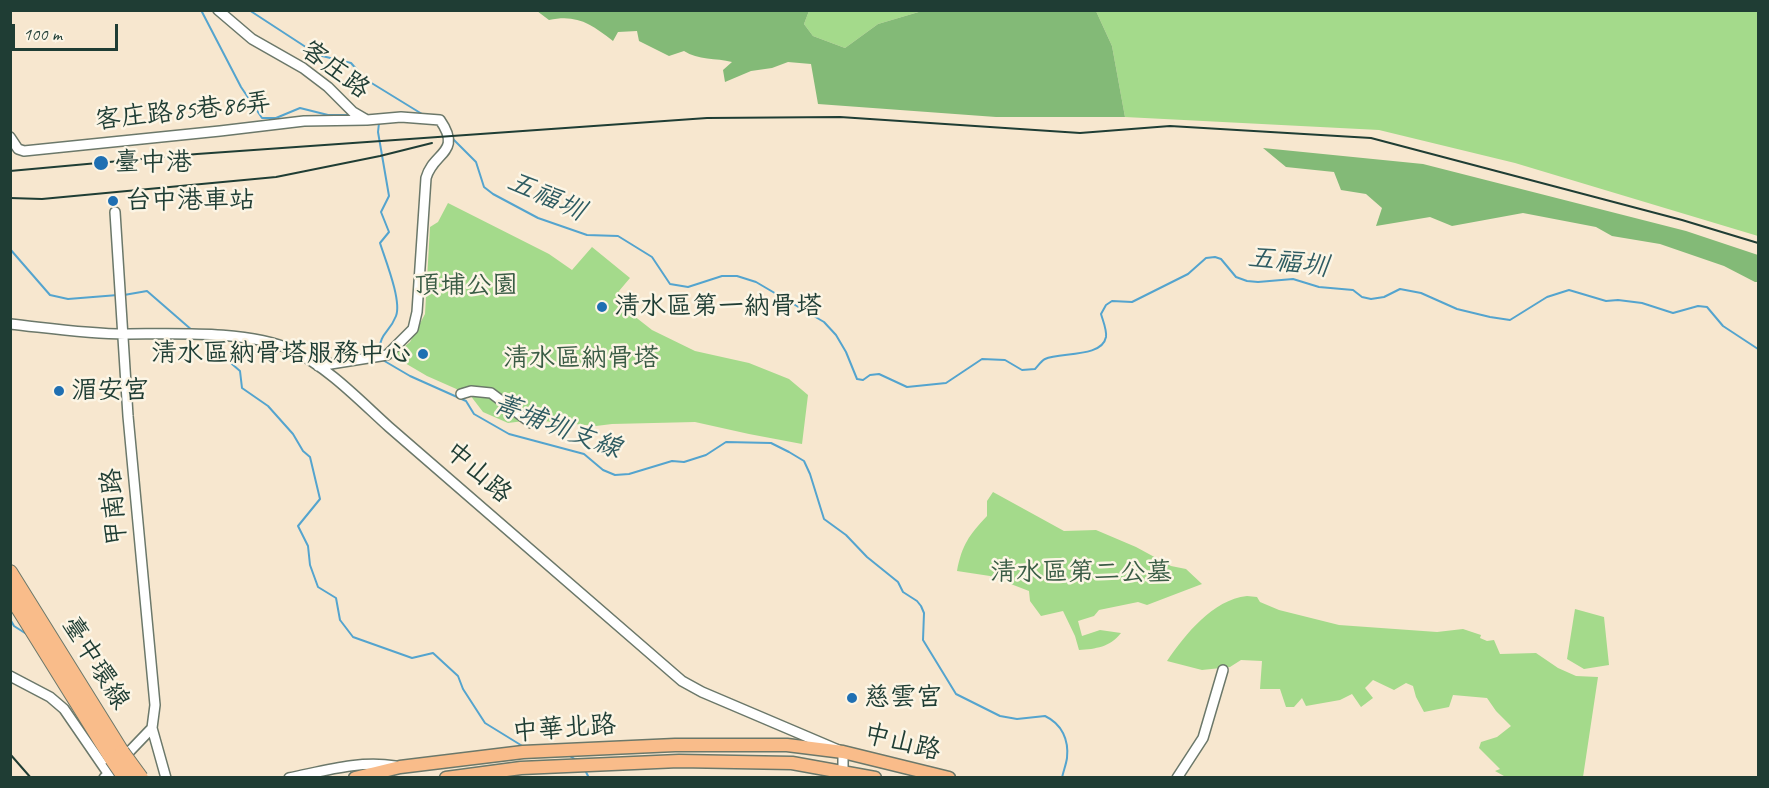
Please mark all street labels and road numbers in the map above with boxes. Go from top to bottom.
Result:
street label: 客庄路 [294,34,376,106]
street label: 客庄路85巷86弄 [93,87,273,137]
street label: 中山路 [438,436,518,510]
street label: 甲南路 [96,467,134,547]
street label: 臺中環線 [54,611,136,715]
street label: 中華北路 [511,710,617,748]
street label: 中山路 [860,718,944,768]

